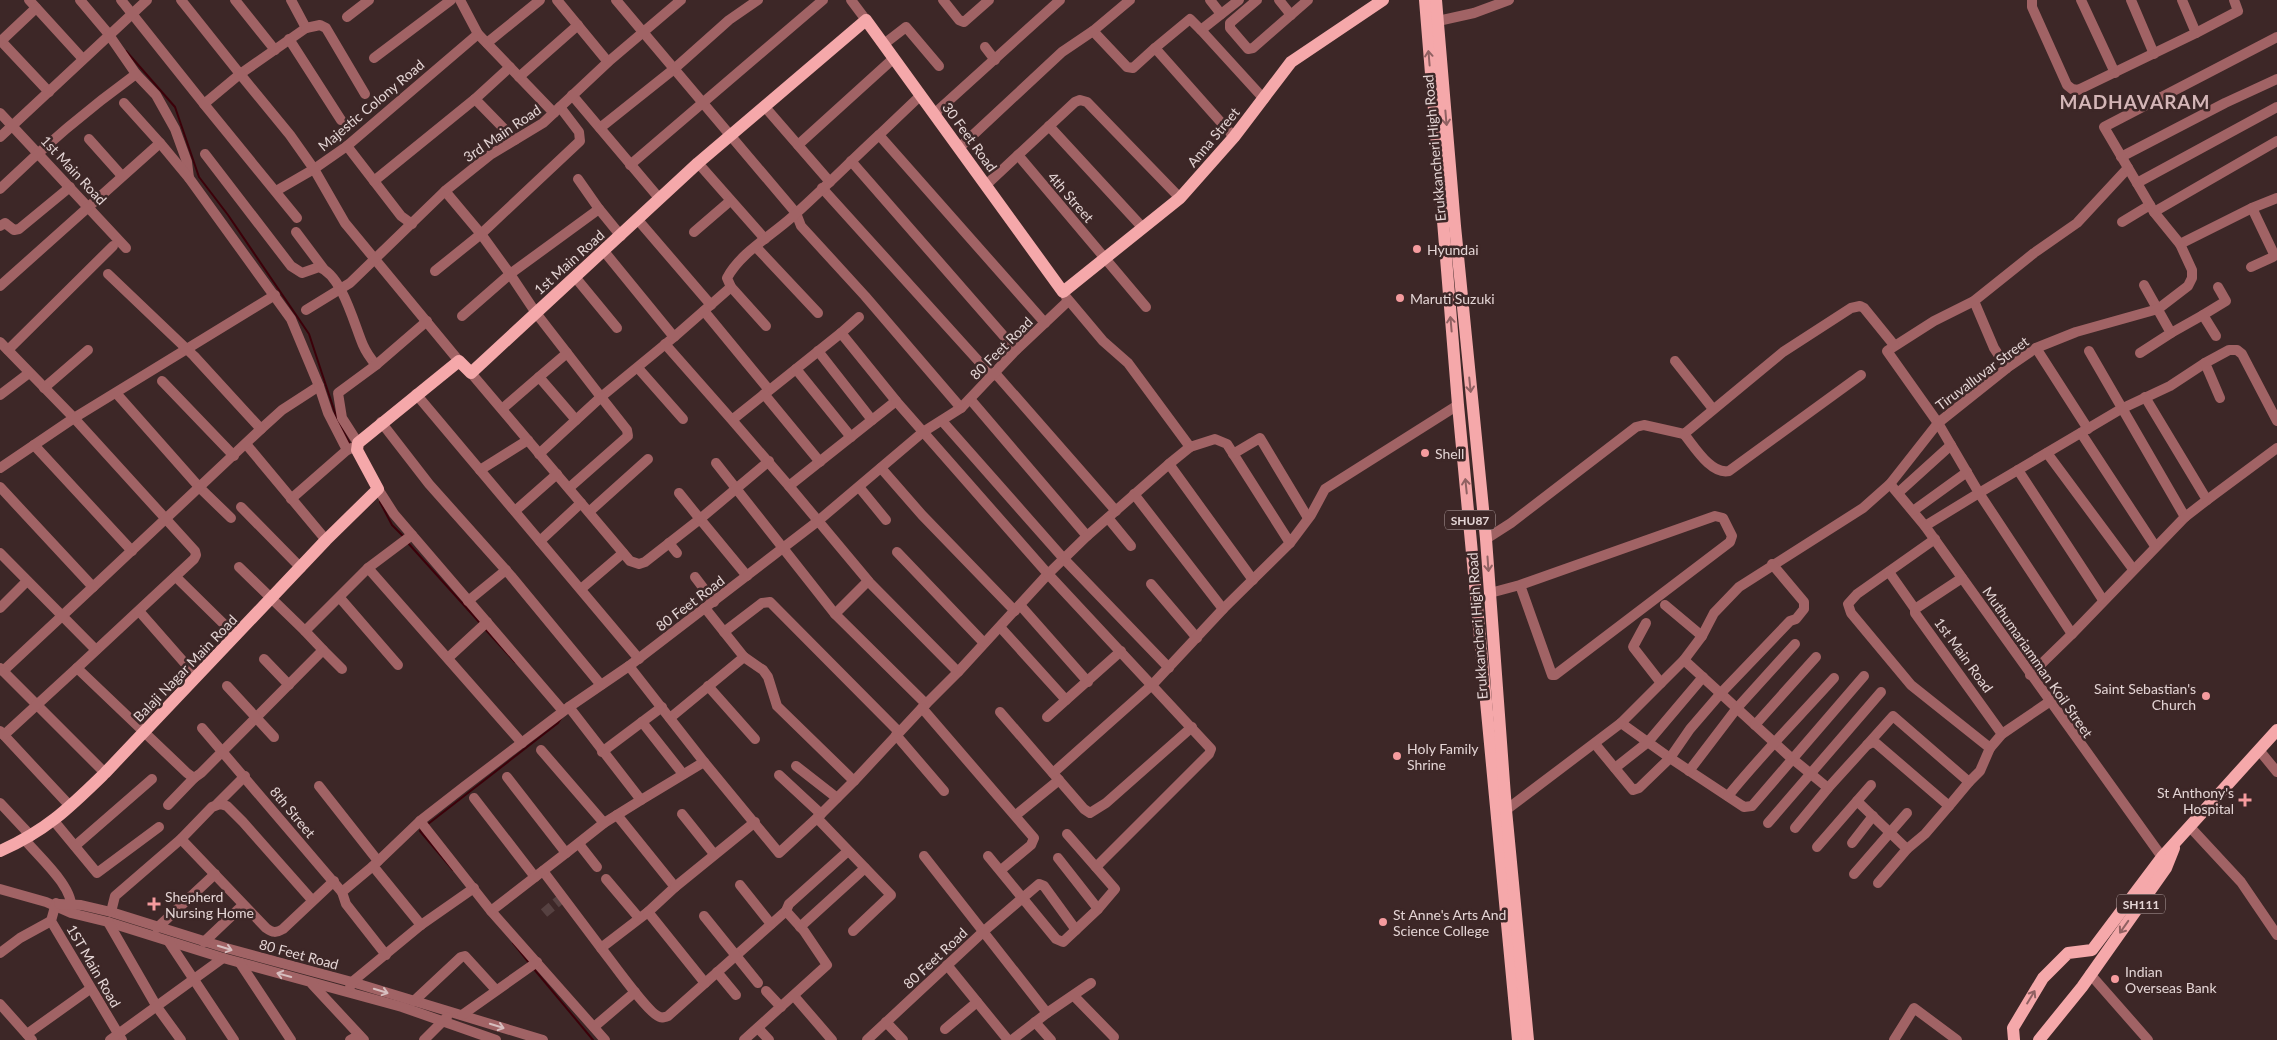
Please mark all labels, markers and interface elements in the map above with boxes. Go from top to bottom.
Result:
one-way arrow [1424,50,1433,66]
street label: Majestic Colony Road [315,56,427,154]
street label: Erukkancheri High Road [1419,74,1449,222]
district label: MADHAVARAM [2059,90,2211,113]
street label: 30 Feet Road [939,99,1001,175]
street label: 3rd Main Road [460,101,544,165]
street label: Anna Street [1183,104,1243,170]
one-way arrow [1442,110,1451,126]
street label: 1st Main Road [38,132,110,208]
street label: 4th Street [1044,168,1098,226]
street label: 1st Main Road [530,226,608,298]
place label: Hyundai [1427,241,1479,258]
marker: Hyundai [1411,243,1423,255]
place label: Maruti Suzuki [1410,290,1495,307]
marker: Maruti Suzuki [1394,292,1406,304]
street label: 80 Feet Road [966,313,1036,383]
one-way arrow [1447,317,1456,333]
street label: Tiruvalluvar Street [1932,332,2032,414]
one-way arrow [1466,376,1475,392]
place label: Shell [1435,445,1464,462]
marker: Shell [1419,447,1431,459]
one-way arrow [1462,478,1471,494]
road number: SHU87 [1445,510,1495,530]
street label: Erukkancheri High Road [1463,552,1491,700]
one-way arrow [1483,556,1492,572]
street label: 80 Feet Road [652,572,728,634]
street label: Muthumariamman Koil Street [1979,583,2097,741]
street label: Balaji Nagar Main Road [130,611,240,725]
street label: 1st Main Road [1931,614,1997,696]
place label: Saint Sebastian's Church [2094,680,2196,713]
marker: Saint Sebastian's Church [2200,690,2212,702]
place label: Holy Family Shrine [1407,740,1479,773]
marker: Holy Family Shrine [1391,750,1403,762]
street label: 8th Street [267,783,319,841]
place label: St Anthony's Hospital [2157,784,2234,817]
marker: St Anthony's Hospital [2238,793,2252,807]
place label: Shepherd Nursing Home [165,888,254,921]
road number: SH111 [2117,894,2165,914]
marker: Shepherd Nursing Home [147,897,161,911]
place label: St Anne's Arts And Science College [1393,906,1506,939]
marker: St Anne's Arts And Science College [1377,916,1389,928]
one-way arrow [2119,920,2129,934]
street label: 1ST Main Road [63,922,125,1010]
street label: 80 Feet Road [899,924,971,992]
street label: 80 Feet Road [257,935,341,973]
one-way arrow [216,944,232,954]
place label: Indian Overseas Bank [2125,963,2217,996]
one-way arrow [276,970,292,979]
marker: Indian Overseas Bank [2109,973,2121,985]
one-way arrow [373,987,389,996]
one-way arrow [2027,990,2037,1004]
one-way arrow [489,1022,504,1031]

